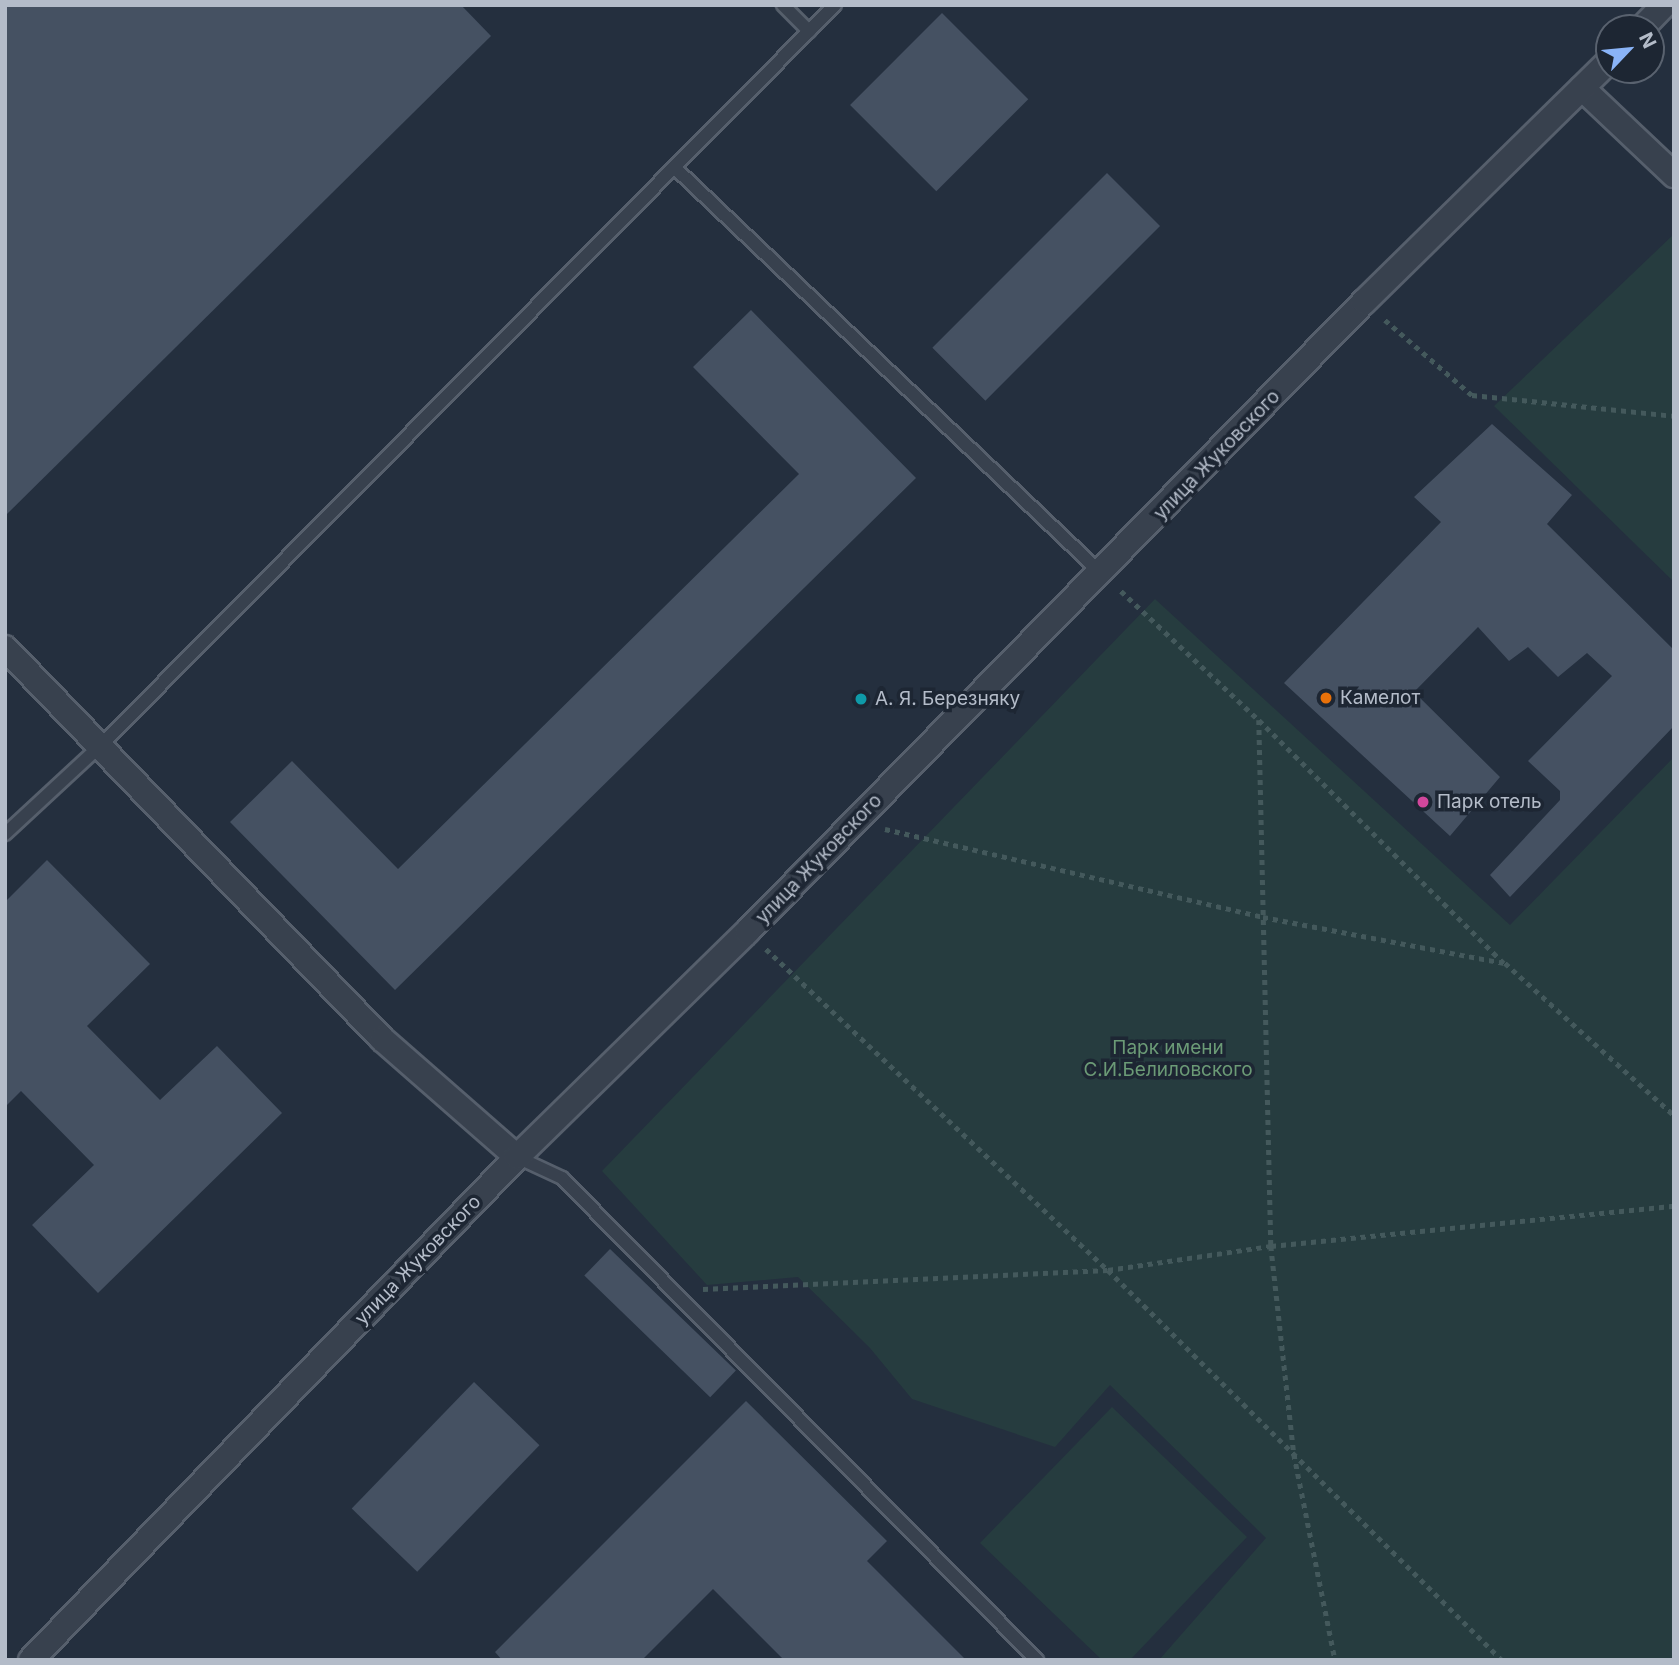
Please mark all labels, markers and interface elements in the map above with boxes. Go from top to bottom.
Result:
north arrow [1595,14,1665,84]
text: N [1634,29,1661,52]
street label: улица Жуковского [1149,385,1285,525]
place label: Камелот [1340,687,1420,709]
place label: А. Я. Березняку [875,688,1020,710]
marker: Камелот [1318,690,1334,706]
marker: А. Я. Березняку [853,691,869,707]
street label: улица Жуковского [751,789,887,929]
place label: Парк отель [1437,791,1542,813]
marker: Парк отель [1415,794,1431,810]
park label: Парк имени С.И.Белиловского [1083,1037,1253,1081]
street label: улица Жуковского [350,1190,486,1330]

